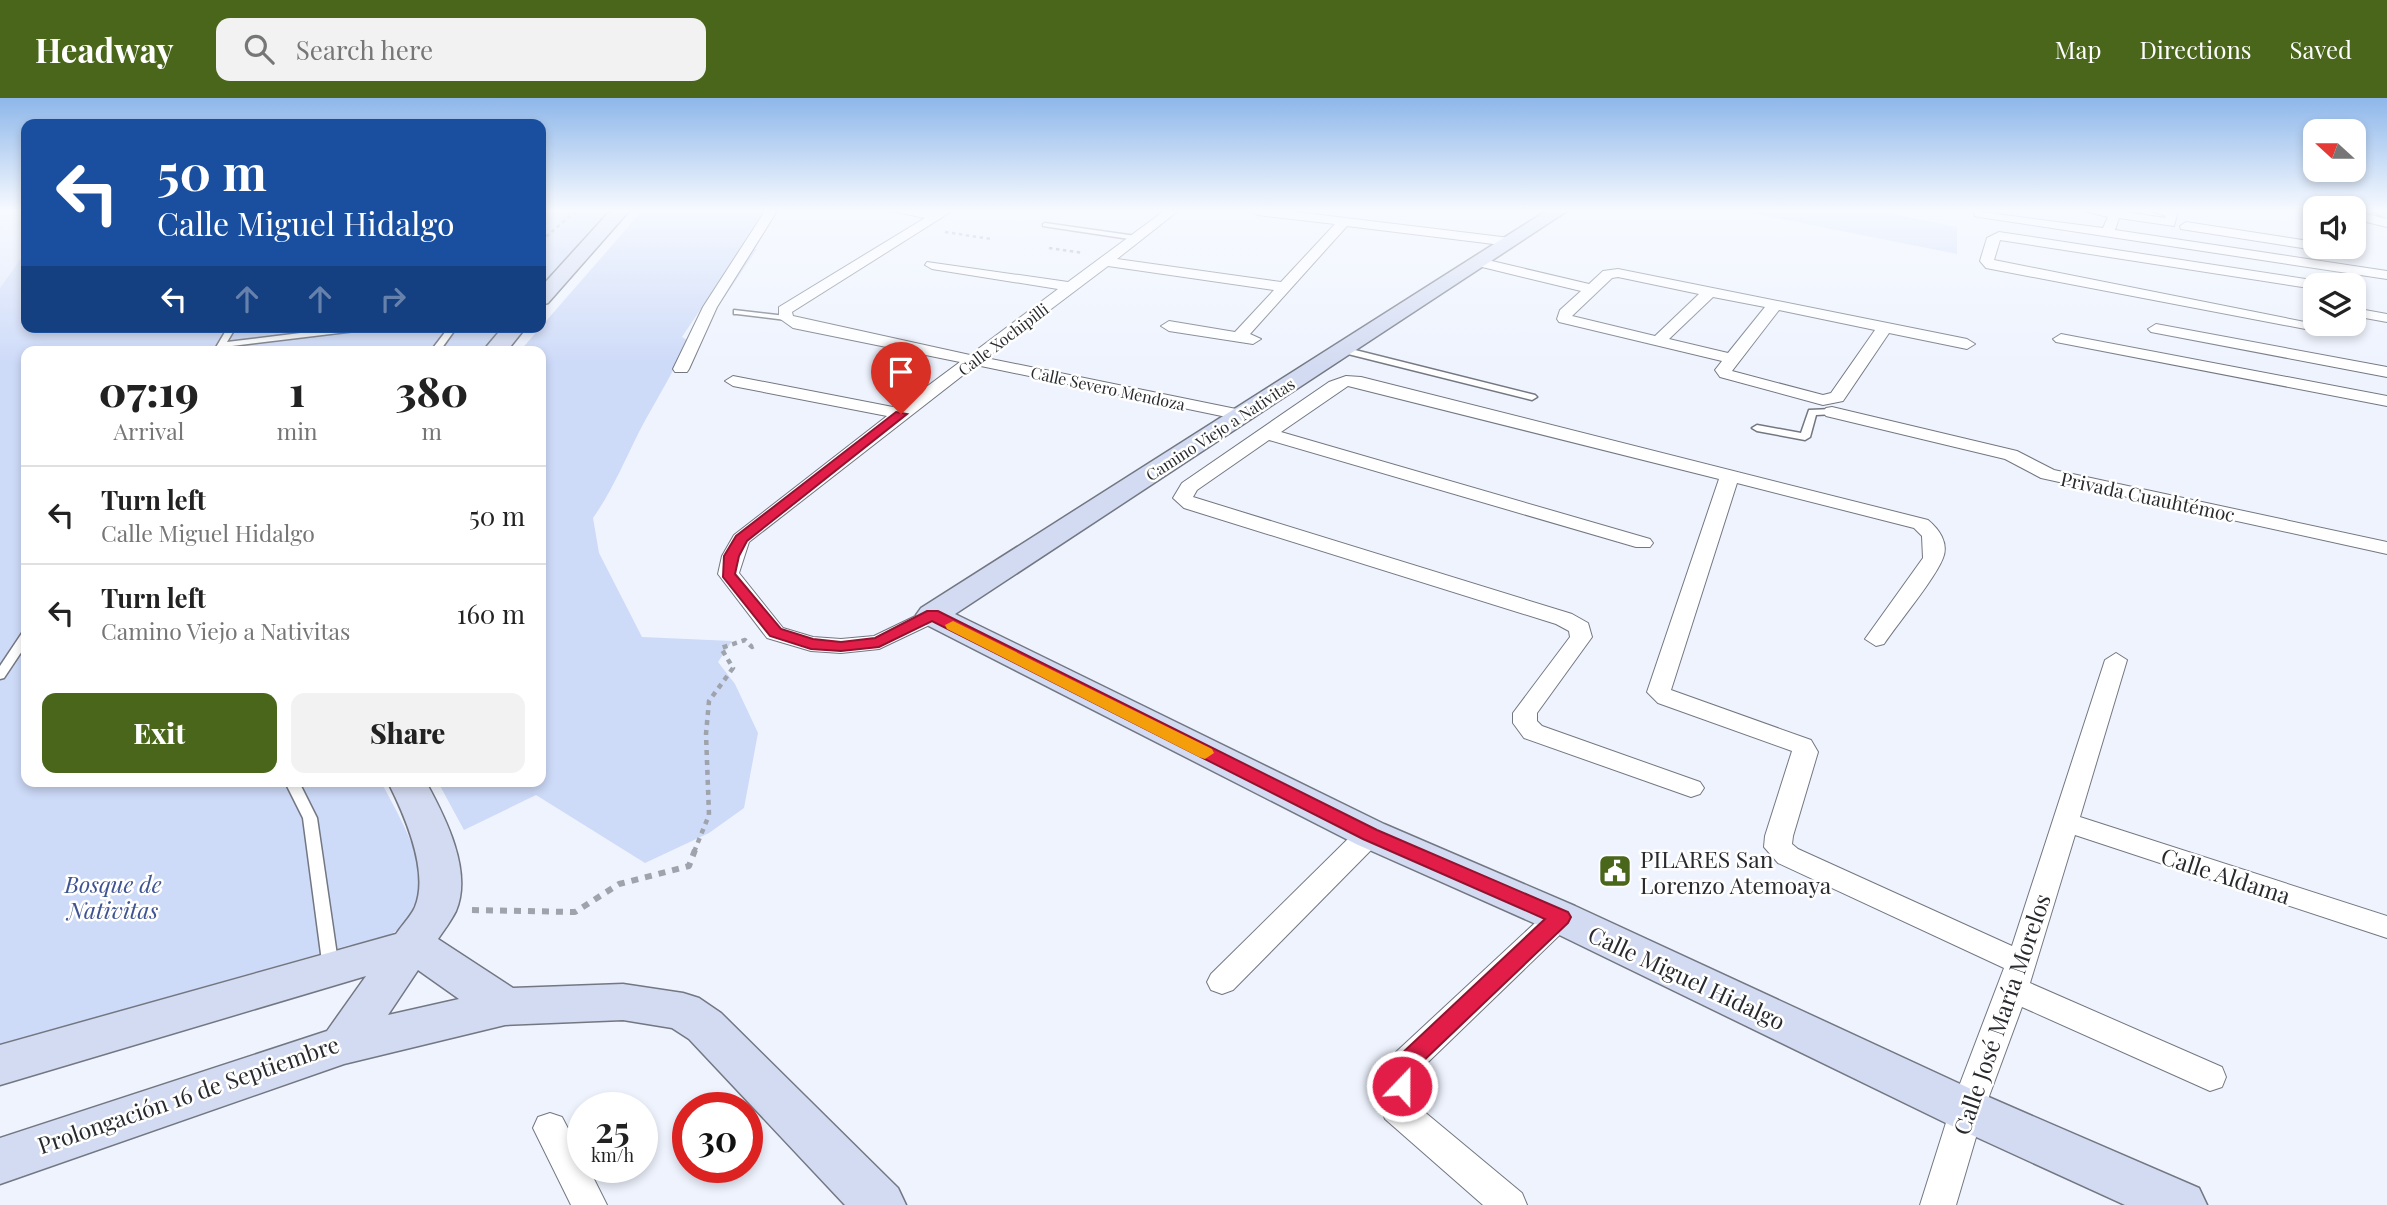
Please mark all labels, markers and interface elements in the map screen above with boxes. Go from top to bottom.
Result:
search box [216,18,706,81]
text: Headway [35,27,174,71]
icon: search [240,30,278,68]
text: Search here [296,32,433,67]
text: Map [2055,33,2101,65]
text: Directions [2139,33,2252,65]
text: Saved [2290,33,2352,65]
north arrow [2303,119,2366,182]
map controls [2303,119,2366,336]
text: 50 m [157,138,267,203]
icon: left [42,147,133,238]
button: sound [2303,196,2366,259]
text: Calle Miguel Hidalgo [157,201,455,244]
button: layers [2303,273,2366,336]
icon: left [155,280,193,318]
icon: ahead [228,280,266,318]
icon: ahead [301,280,339,318]
icon: right [374,280,412,318]
street label: Calle Xochipilli [954,298,1053,380]
pin [871,342,931,414]
icon: arrive [882,353,920,391]
street label: Calle Severo Mendoza [1029,361,1187,415]
text: 07:19 [99,362,199,418]
text: 1 [289,362,305,418]
text: 380 [395,362,468,418]
street label: Camino Viejo a Nativitas [1142,373,1298,485]
text: Arrival [113,415,184,446]
text: min [277,415,318,446]
text: m [422,415,442,446]
street label: Privada Cuauhtémoc [2059,465,2237,527]
text: Turn left [101,482,206,517]
icon: left [42,496,80,534]
text: 50 m [469,498,525,533]
text: Calle Miguel Hidalgo [101,517,315,548]
text: Turn left [101,580,206,615]
icon: left [42,594,80,632]
text: 160 m [457,596,525,631]
text: Camino Viejo a Nativitas [101,615,350,646]
button: Exit [42,693,277,773]
button: Share [291,693,525,773]
street label: Calle Aldama [2157,840,2295,911]
place label: PILARES San Lorenzo Atemoaya [1640,843,1832,900]
public building icon: PILARES San Lorenzo Atemoaya [1596,852,1634,890]
park label: Bosque de Nativitas [63,868,162,925]
street label: Calle José María Morelos [1945,889,2057,1139]
street label: Calle Miguel Hidalgo [1584,918,1790,1036]
street label: Prolongación 16 de Septiembre [33,1028,343,1160]
position arrow [1365,1049,1439,1123]
speed limit sign: 30 [672,1092,763,1183]
text: 25 [595,1105,630,1152]
text: km/h [591,1143,634,1167]

